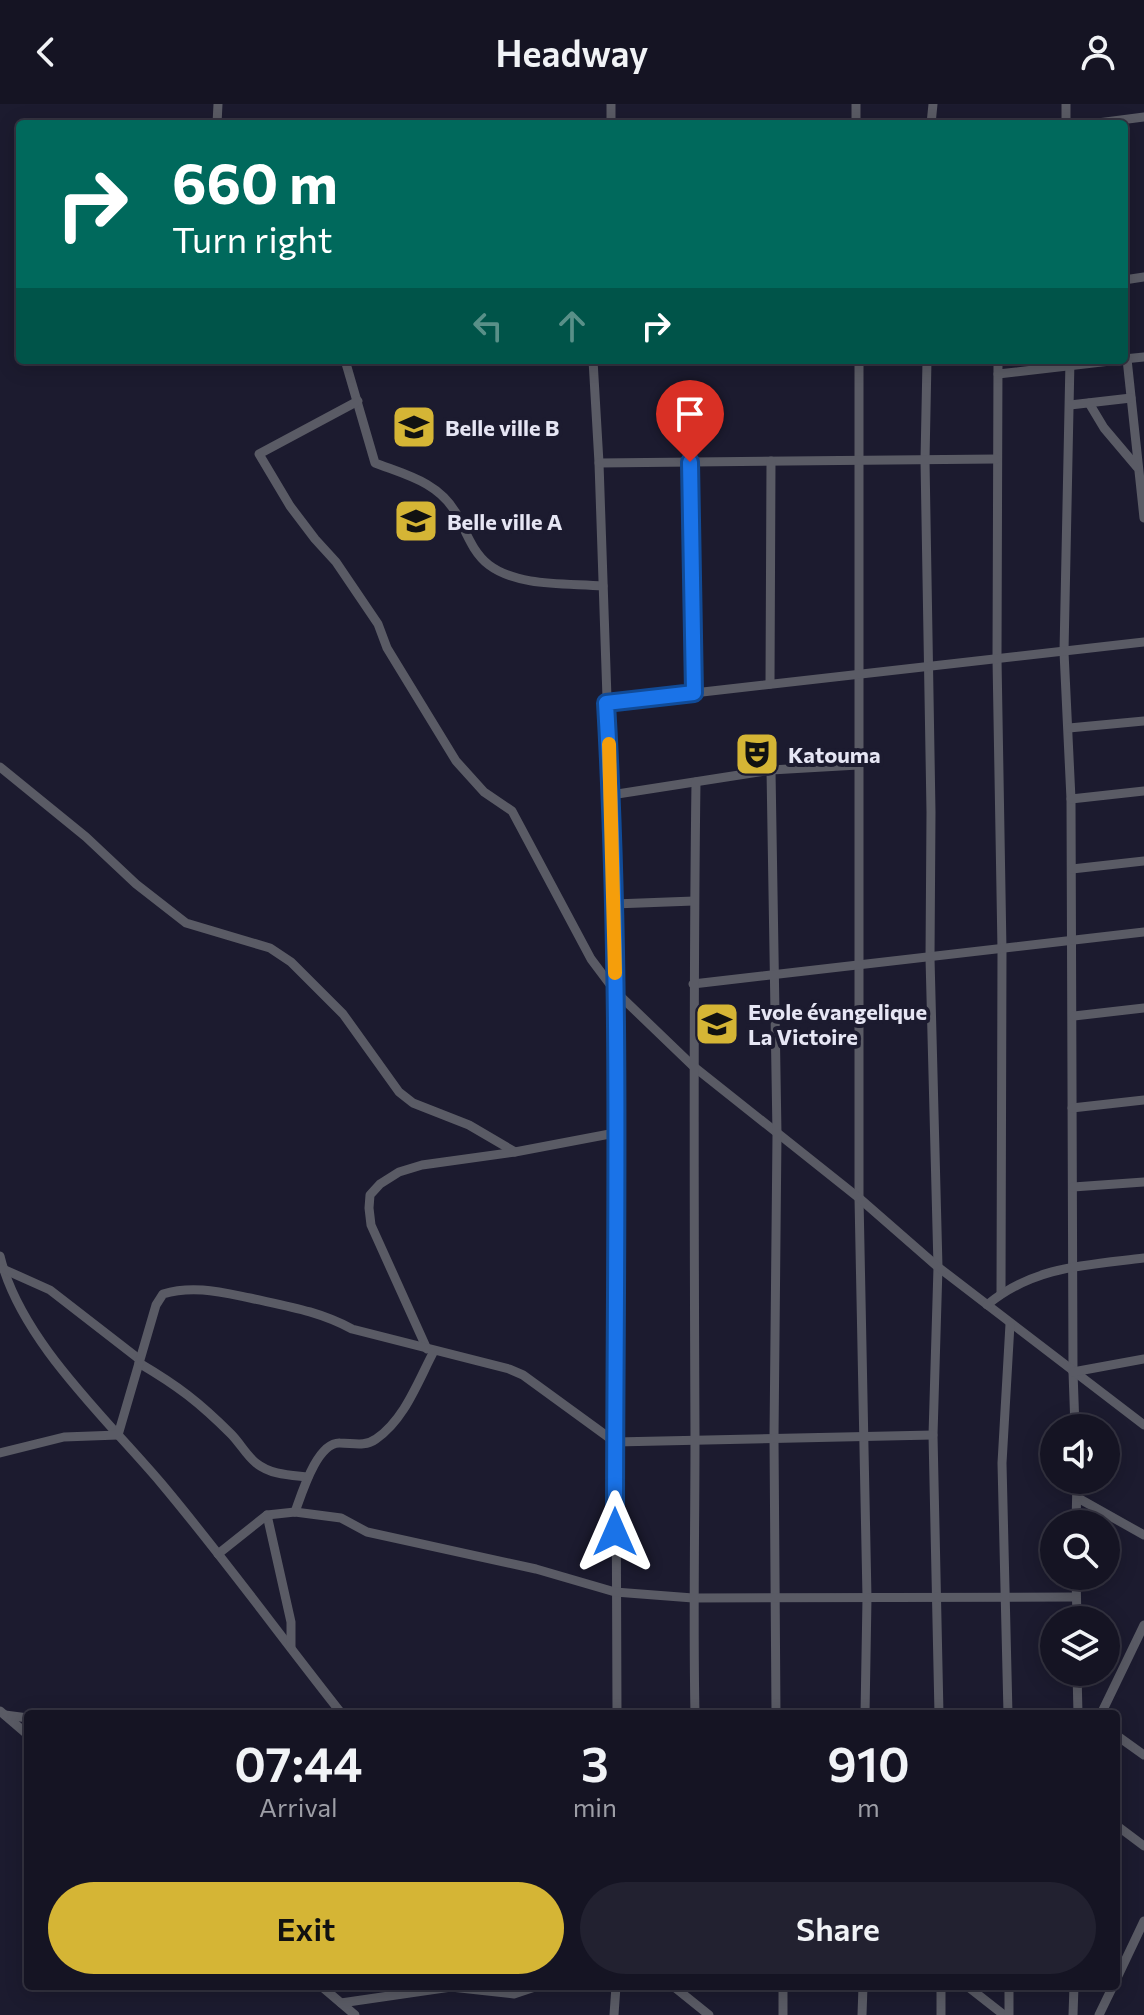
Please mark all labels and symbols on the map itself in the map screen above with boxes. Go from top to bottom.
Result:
pin [656,380,724,462]
school or university icon: Belle ville B [390,403,438,451]
place label: Belle ville B [445,414,559,441]
school or university icon: Belle ville A [392,497,440,545]
place label: Belle ville A [447,508,563,535]
theatre icon: Katouma [733,730,781,778]
place label: Katouma [788,741,881,768]
place label: Evole évangelique La Victoire [748,998,927,1050]
school or university icon: Evole évangelique La Victoire [693,1000,741,1048]
position arrow [573,1490,657,1574]

